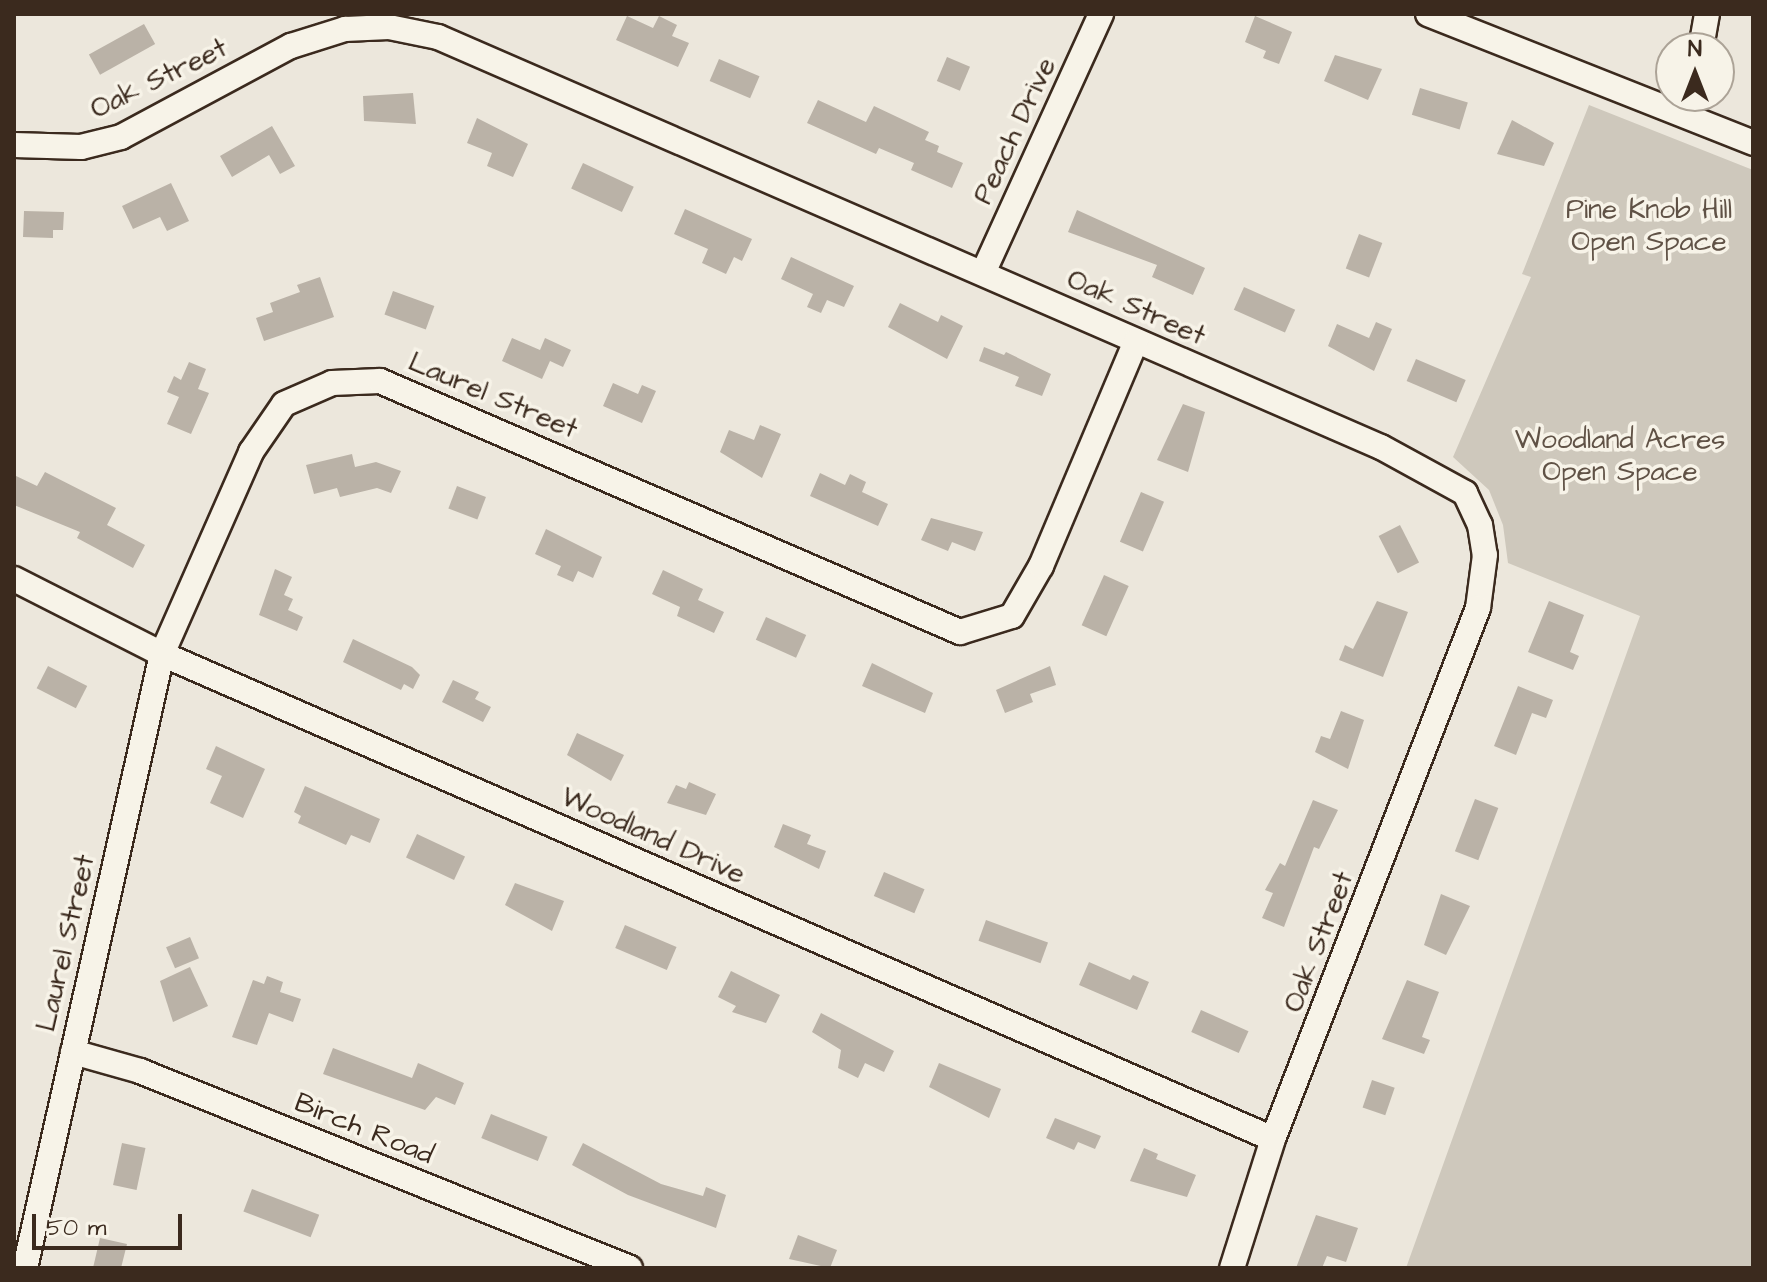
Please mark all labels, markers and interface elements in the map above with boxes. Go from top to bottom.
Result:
street label: Oak Street [85,32,233,126]
north arrow [1655,32,1735,112]
text: N [1688,34,1702,65]
street label: Peach Drive [966,53,1064,209]
park label: Pine Knob Hill Open Space [1566,193,1732,259]
street label: Oak Street [1062,263,1210,353]
street label: Laurel Street [403,345,583,447]
park label: Woodland Acres Open Space [1515,423,1725,489]
street label: Woodland Drive [556,780,750,892]
street label: Laurel Street [29,851,103,1035]
street label: Oak Street [1277,867,1361,1017]
street label: Birch Road [290,1086,438,1172]
scale bar [36,1198,186,1248]
text: 50 m [46,1211,106,1245]

